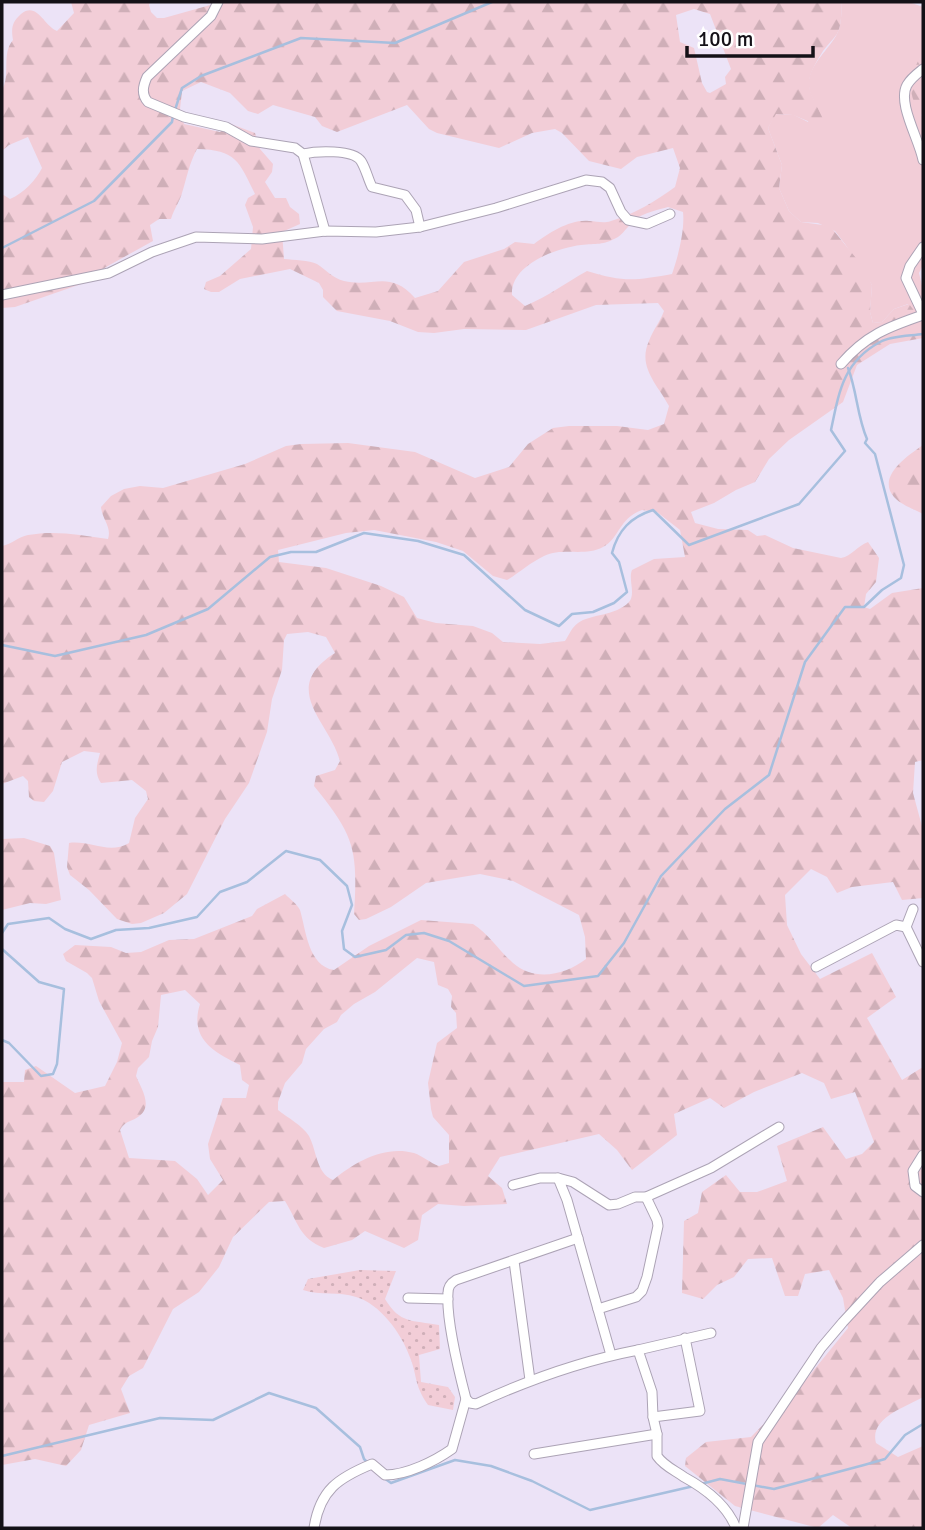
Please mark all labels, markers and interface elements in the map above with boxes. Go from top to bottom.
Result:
scale bar [687,14,813,58]
text: 100 m [698,26,753,52]

